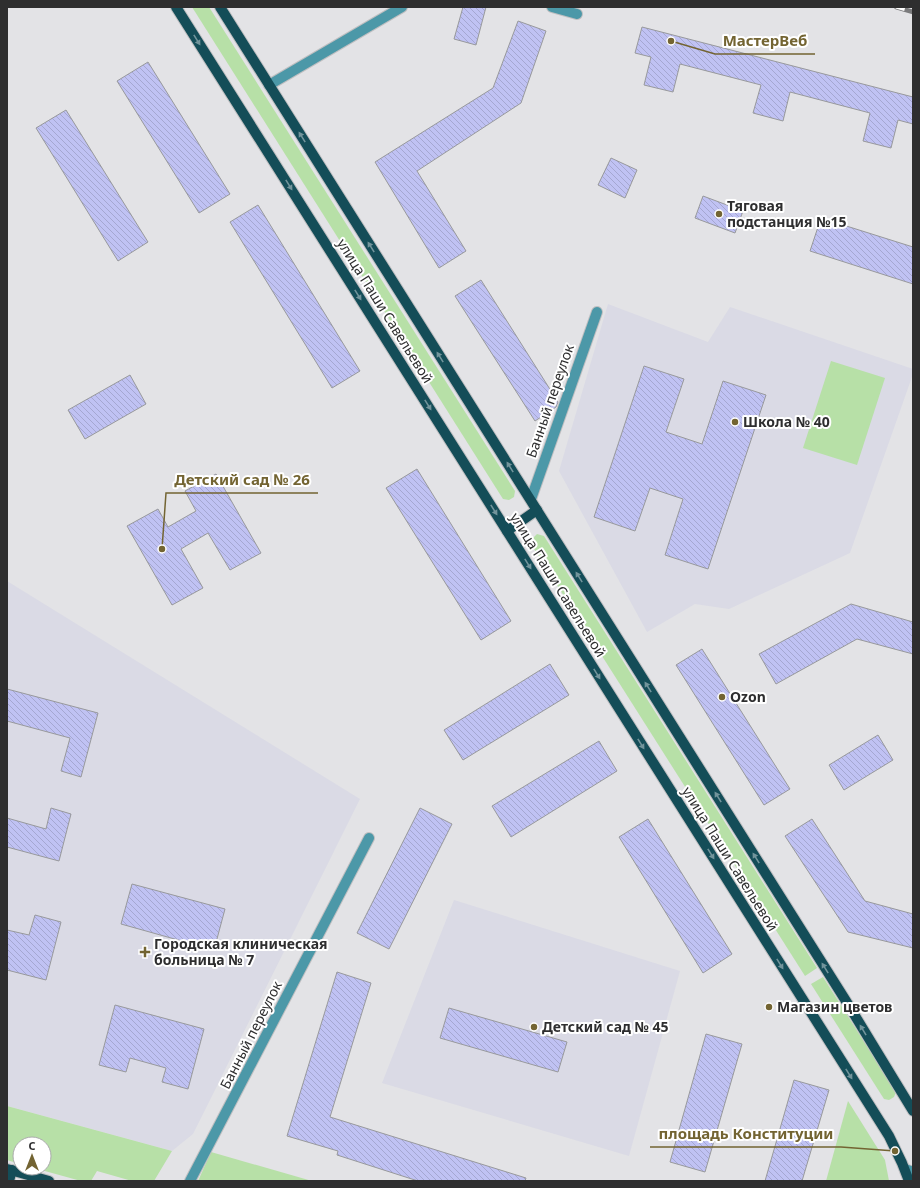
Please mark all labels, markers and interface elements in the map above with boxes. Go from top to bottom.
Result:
callout: МастерВеб [715,27,815,54]
text: МастерВеб [723,30,807,50]
one-way arrow [193,35,201,45]
one-way arrow [298,131,305,143]
one-way arrow [285,180,293,191]
place label: Тяговая подстанция №15 [727,196,847,231]
marker: Тяговая подстанция №15 [714,209,724,219]
street label: улица Паши Савельевой [333,235,438,387]
one-way arrow [367,242,375,252]
one-way arrow [354,290,362,300]
street label: Банный переулок [521,341,578,460]
one-way arrow [437,351,444,363]
one-way arrow [424,399,431,411]
place label: Школа № 40 [743,412,830,431]
marker: Школа № 40 [730,417,740,427]
one-way arrow [506,461,514,472]
callout: Детский сад № 26 [166,466,318,493]
text: Детский сад № 26 [174,469,310,489]
one-way arrow [490,505,498,515]
street label: улица Паши Савельевой [506,509,611,661]
one-way arrow [524,558,531,570]
one-way arrow [575,572,583,582]
one-way arrow [593,669,601,679]
one-way arrow [645,681,652,693]
place label: Ozon [730,687,766,706]
marker: Ozon [717,692,727,702]
one-way arrow [637,739,645,749]
street label: улица Паши Савельевой [678,783,783,935]
one-way arrow [714,791,721,803]
one-way arrow [707,848,714,860]
one-way arrow [752,853,760,863]
place label: Городская клиническая больница № 7 [154,934,328,969]
marker: Городская клиническая больница № 7 [139,946,151,958]
one-way arrow [776,959,784,969]
one-way arrow [821,963,829,973]
street label: Банный переулок [215,977,286,1092]
place label: Магазин цветов [777,997,892,1016]
marker: Магазин цветов [764,1002,774,1012]
place label: Детский сад № 45 [542,1017,669,1036]
marker: Детский сад № 45 [529,1022,539,1032]
one-way arrow [860,1024,867,1036]
one-way arrow [846,1068,853,1080]
callout: площадь Конституции [650,1120,841,1147]
text: площадь Конституции [659,1123,833,1143]
north arrow [12,1136,52,1176]
text: С [28,1138,36,1153]

